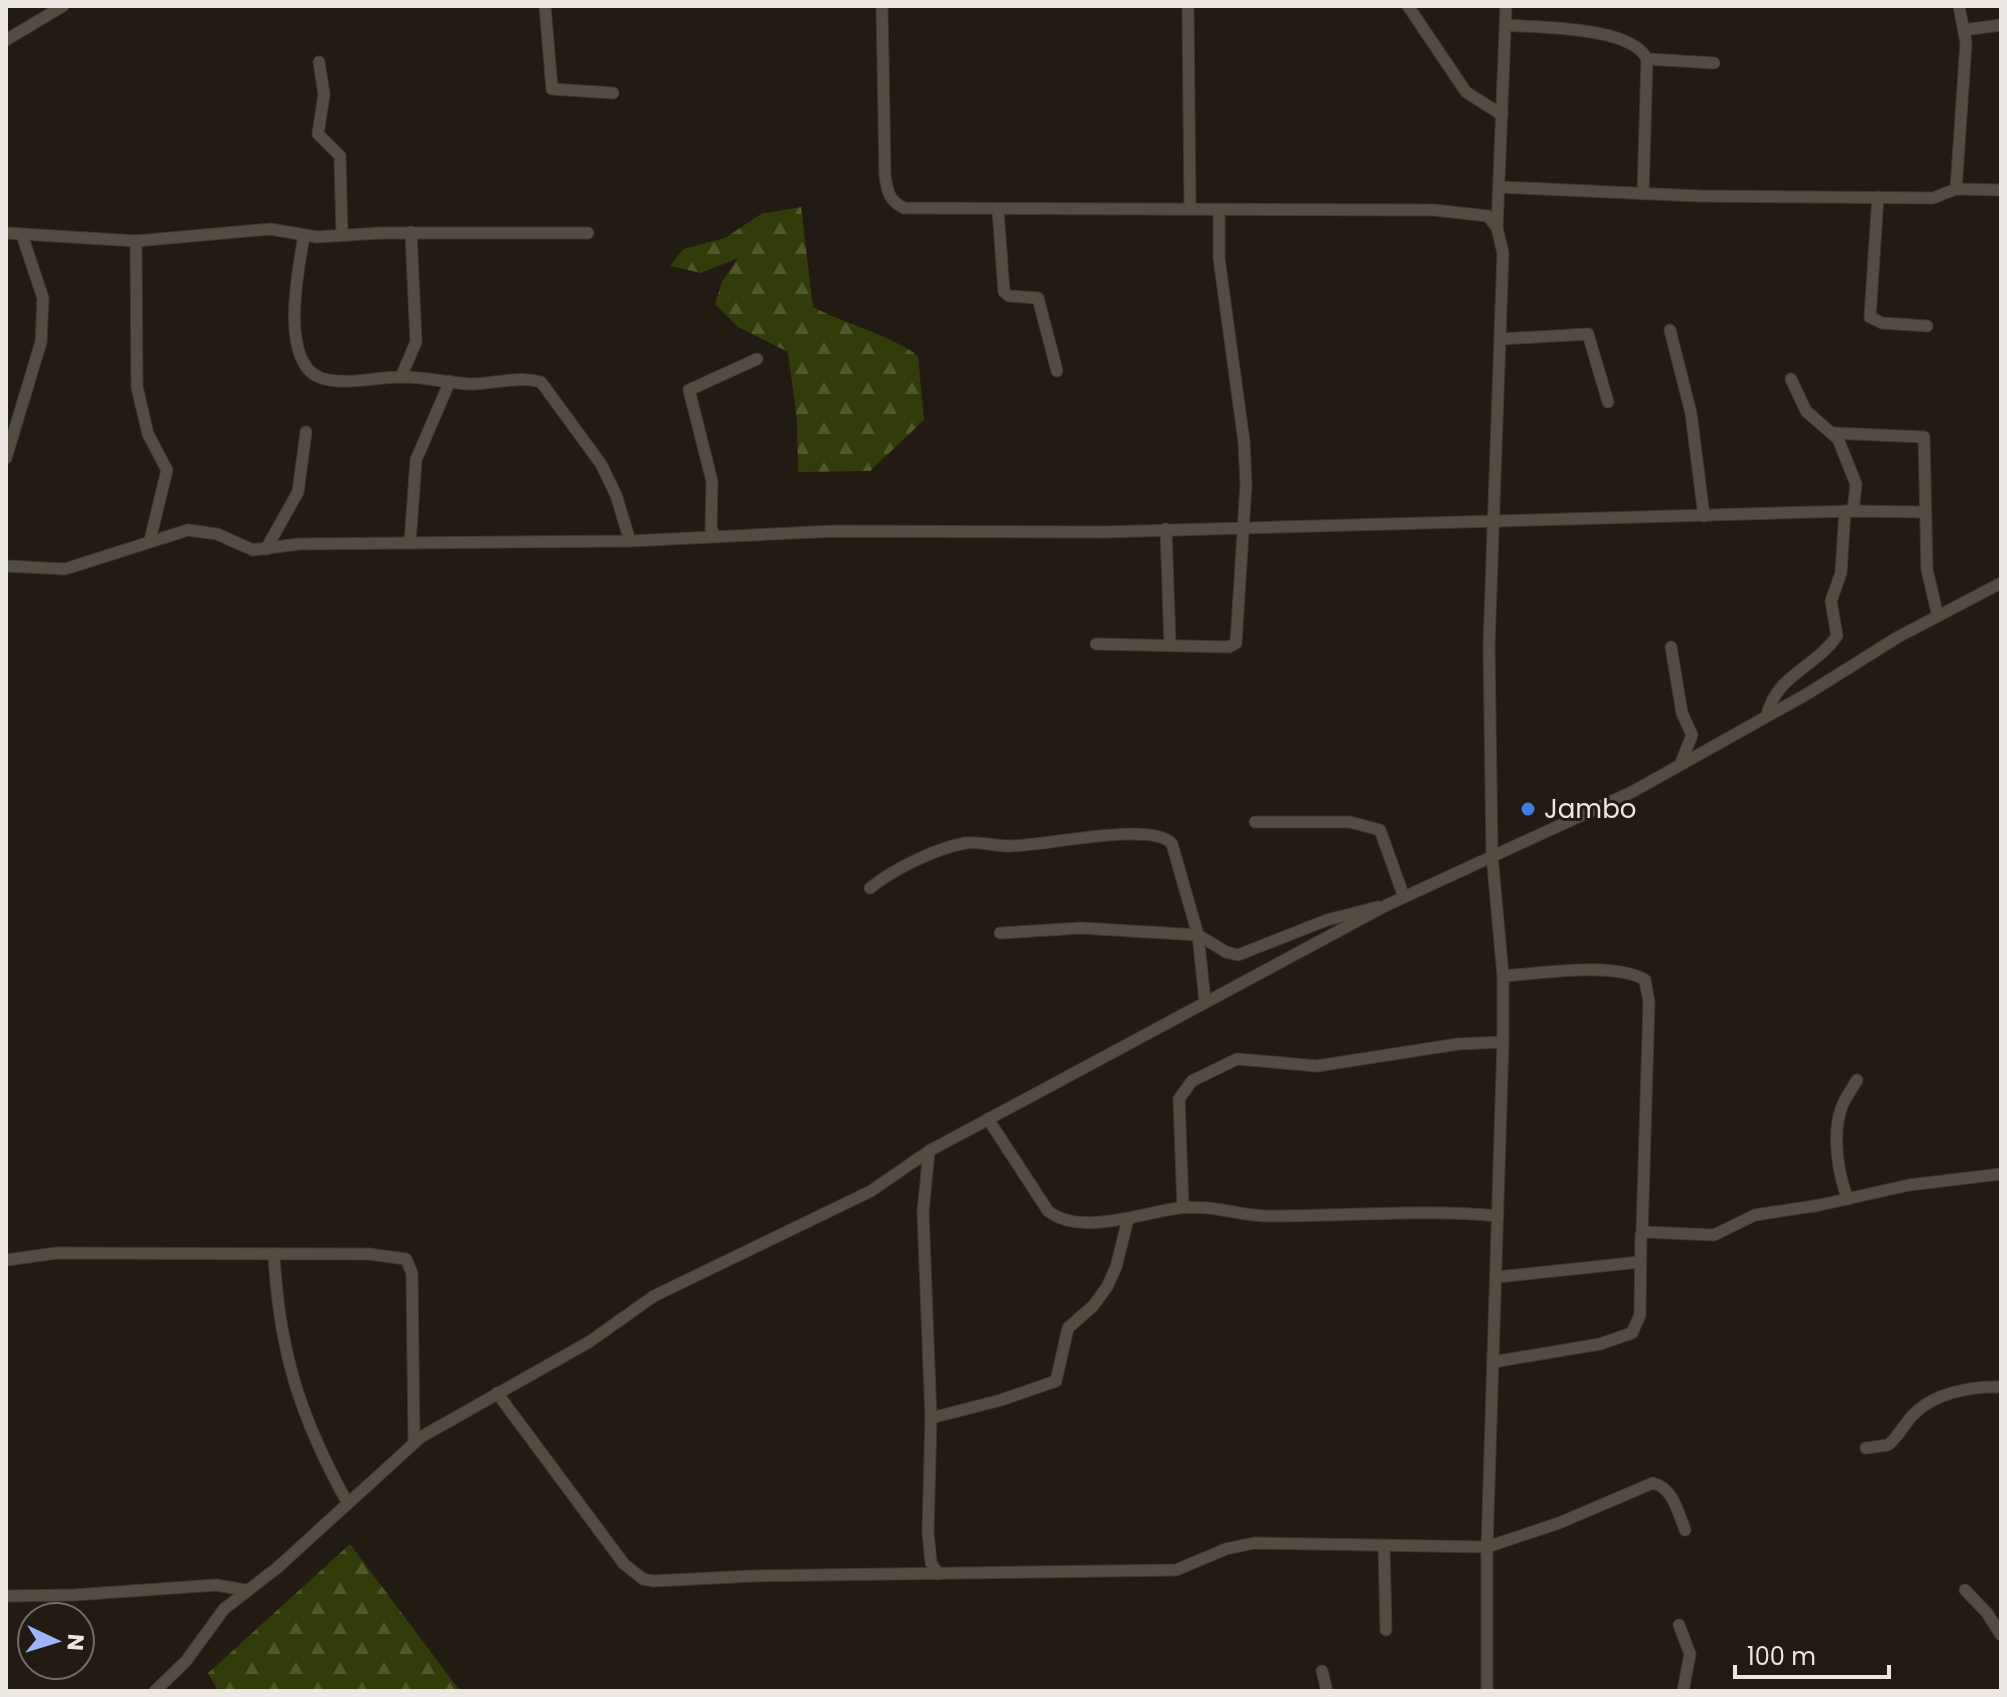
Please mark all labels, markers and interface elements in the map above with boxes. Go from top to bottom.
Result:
place label: Jambo [1544,791,1636,827]
marker: Jambo [1519,800,1537,818]
north arrow [16,1601,96,1681]
scale bar [1735,1629,1889,1679]
text: N [59,1633,91,1652]
text: 100 m [1747,1640,1816,1673]

